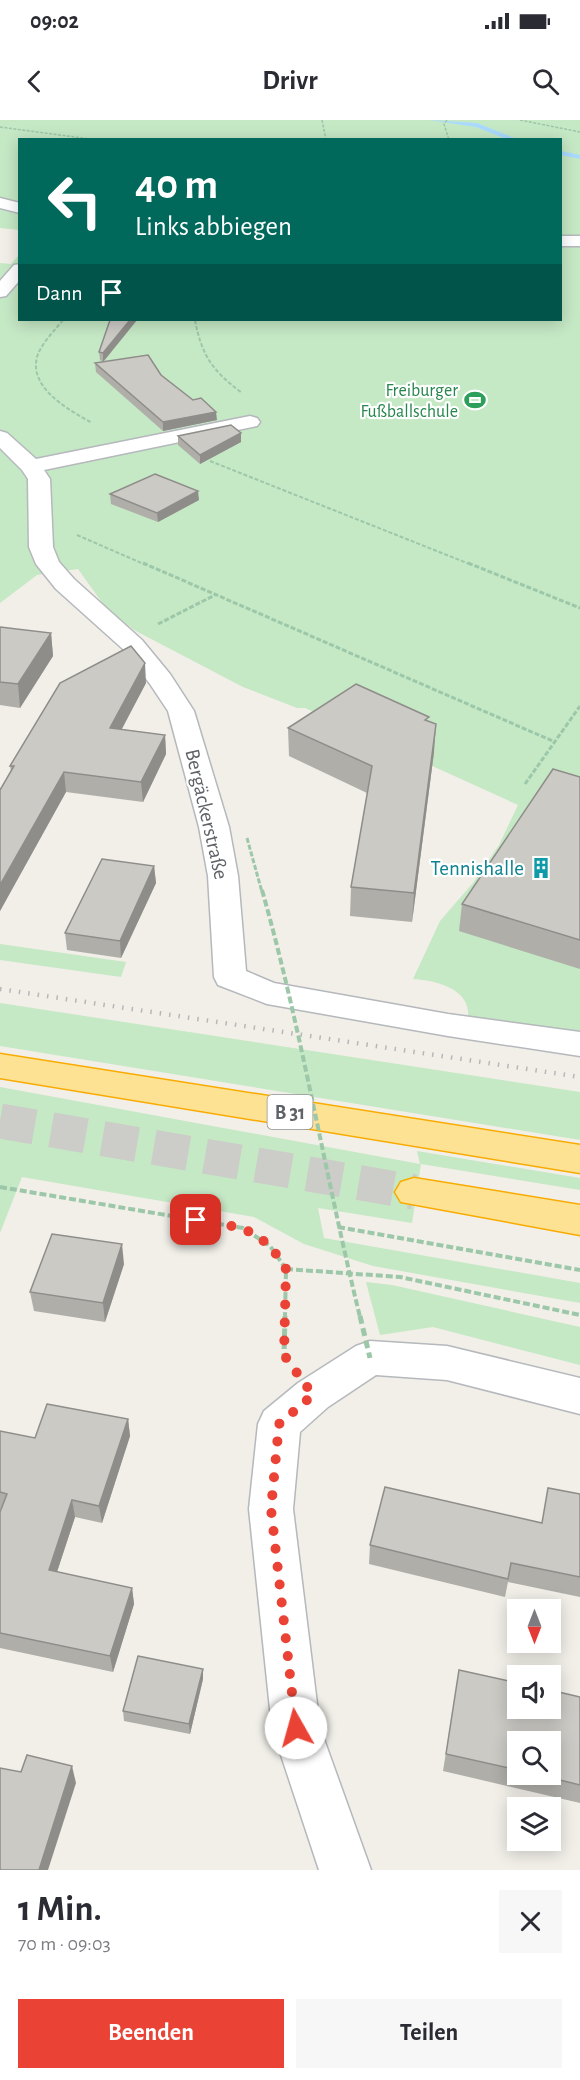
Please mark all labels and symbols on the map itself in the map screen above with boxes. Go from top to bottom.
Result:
place label: Freiburger Fußballschule [361,382,458,421]
sports icon: Freiburger Fußballschule [463,388,487,412]
street label: Bergäckerstraße [181,747,232,881]
building icon: Tennishalle [529,856,553,880]
place label: Tennishalle [430,858,524,879]
road number: B 31 [268,1095,312,1129]
pin [170,1194,221,1245]
north arrow [507,1599,561,1653]
position arrow [264,1696,328,1760]

